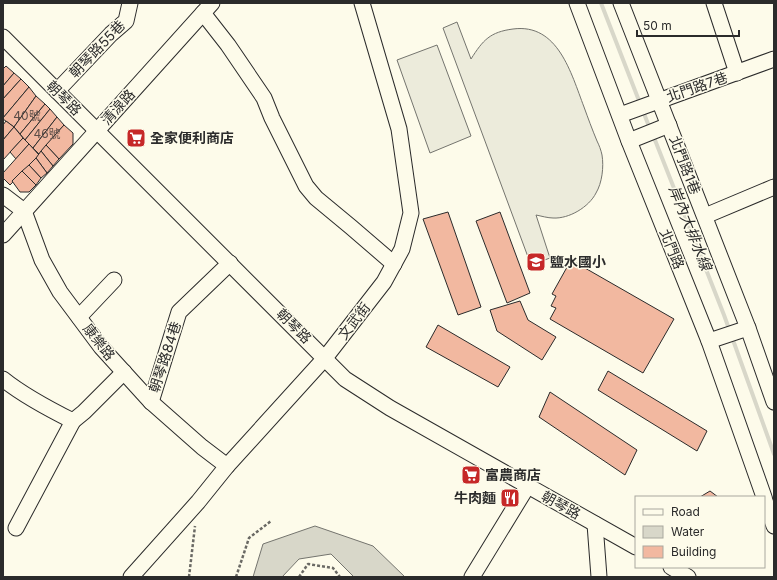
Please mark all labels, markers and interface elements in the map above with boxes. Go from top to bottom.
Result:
scale bar [637,12,739,38]
street label: 朝琴路55巷 [65,16,128,81]
text: 50 m [643,18,672,33]
street label: 北門路7巷 [664,68,730,105]
street label: 朝琴路 [43,77,85,119]
street label: 清湶路 [97,85,138,128]
house number: 40號 [13,108,41,123]
house number: 46號 [33,126,61,141]
supermarket icon: 全家便利商店 [125,127,147,149]
place label: 全家便利商店 [150,129,234,146]
street label: 北門路1巷 [666,133,704,197]
water label: 岸內大排水線 [665,183,717,275]
street label: 北門路 [657,226,688,271]
school or university icon: 鹽水國小 [525,251,547,273]
place label: 鹽水國小 [550,253,606,270]
street label: 文武街 [334,299,373,342]
street label: 朝琴路 [273,305,315,347]
street label: 朝琴路84巷 [145,319,184,395]
street label: 康樂路 [80,320,119,363]
supermarket icon: 富農商店 [460,464,482,486]
place label: 富農商店 [485,466,541,483]
restaurant icon: 牛肉麵 [499,487,521,509]
street label: 朝琴路 [539,487,584,522]
place label: 牛肉麵 [454,489,496,506]
legend [635,496,765,568]
text: Road [671,504,700,519]
text: Water [671,524,705,539]
text: Building [671,544,716,559]

